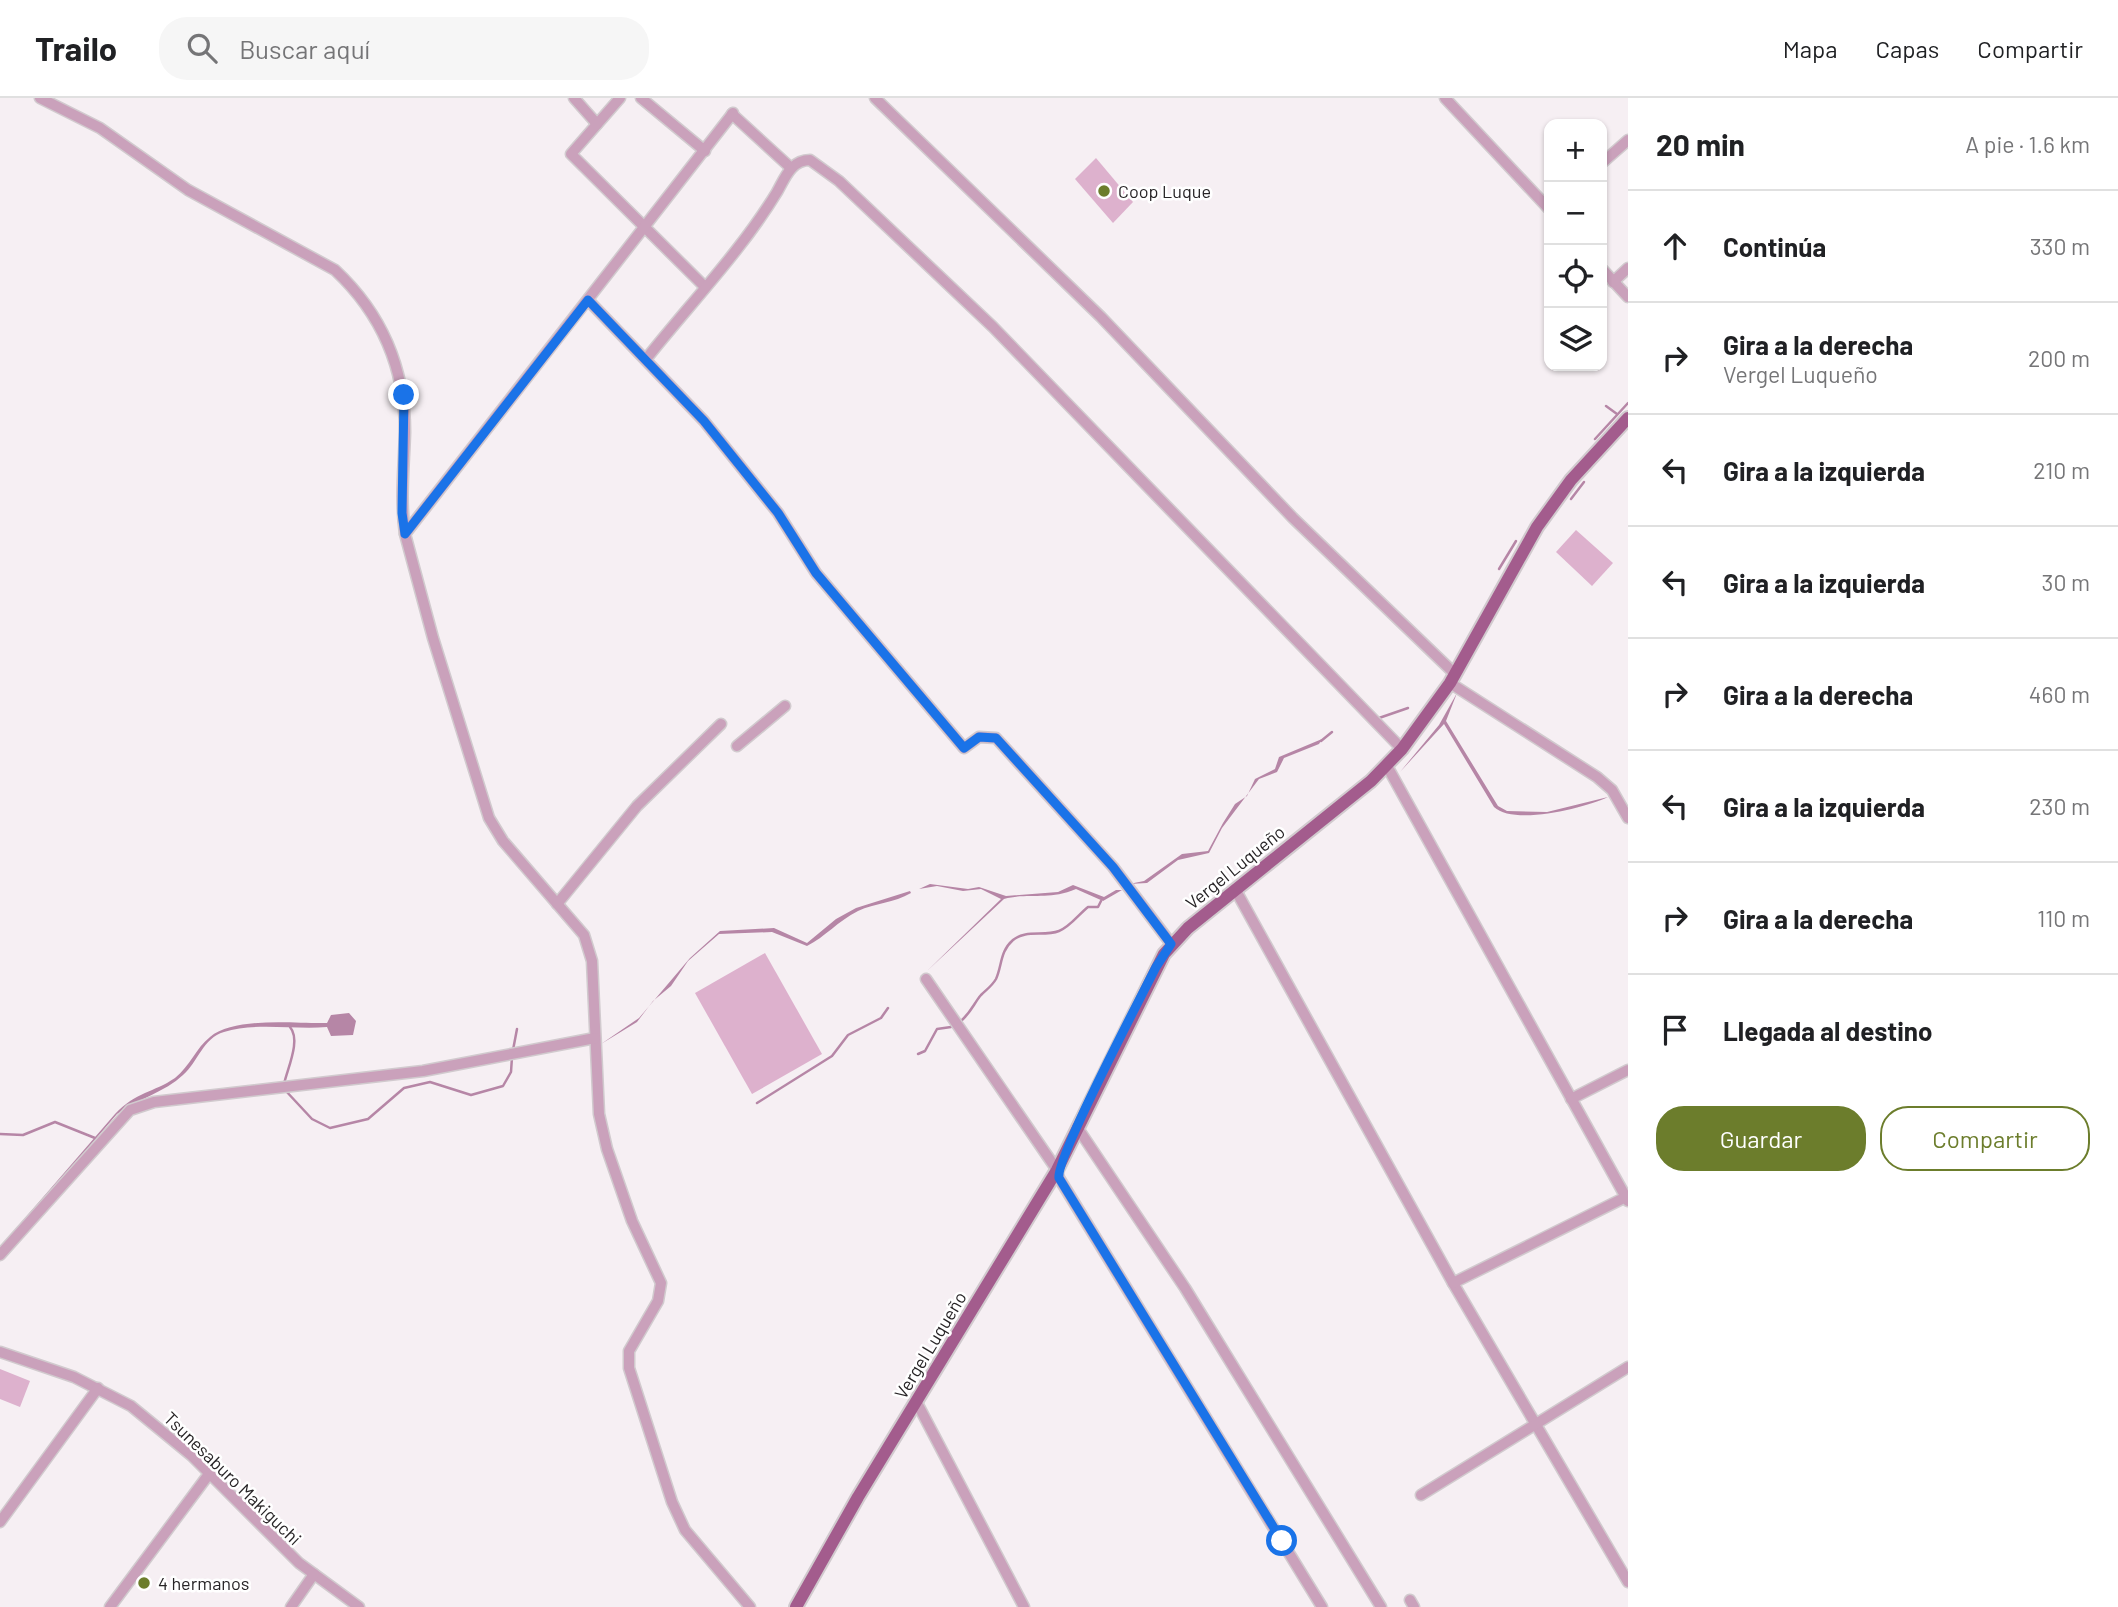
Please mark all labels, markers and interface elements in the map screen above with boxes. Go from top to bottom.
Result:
search box [159,17,649,80]
text: Trailo [35,28,117,68]
icon: search [183,29,221,67]
text: Buscar aquí [239,33,370,64]
text: Mapa [1783,34,1838,63]
text: Capas [1876,34,1939,63]
text: Compartir [1977,34,2083,63]
map controls [1544,119,1607,371]
button: + [1544,119,1607,182]
text: 20 min [1656,126,1745,162]
text: A pie · 1.6 km [1965,130,2090,158]
place label: Coop Luque [1118,180,1211,202]
button: − [1544,182,1607,245]
marker: Coop Luque [1096,183,1112,199]
icon: ahead [1656,227,1694,265]
text: Continúa [1723,231,1826,262]
text: 330 m [2030,232,2090,260]
button: locate [1544,245,1607,308]
button: layers [1544,308,1607,371]
text: Gira a la derecha [1723,329,1913,360]
icon: right [1656,339,1694,377]
text: 200 m [2028,344,2090,372]
text: Vergel Luqueño [1723,360,1878,388]
route end [388,379,419,410]
icon: left [1656,451,1694,489]
text: Gira a la izquierda [1723,455,1925,486]
text: 210 m [2033,456,2090,484]
icon: left [1656,563,1694,601]
text: Gira a la izquierda [1723,567,1925,598]
text: 30 m [2042,568,2090,596]
icon: right [1656,675,1694,713]
text: Gira a la derecha [1723,679,1913,710]
text: 460 m [2029,680,2090,708]
icon: left [1656,787,1694,825]
text: Gira a la izquierda [1723,791,1925,822]
text: 230 m [2029,792,2090,820]
street label: Vergel Luqueño [1181,820,1289,914]
icon: right [1656,899,1694,937]
text: Gira a la derecha [1723,903,1913,934]
text: 110 m [2037,904,2090,932]
icon: arrive [1656,1011,1694,1049]
text: Llegada al destino [1723,1015,1932,1046]
button: Guardar [1656,1106,1866,1171]
button: Compartir [1880,1106,2090,1171]
street label: Vergel Luqueño [889,1287,971,1403]
street label: Tsunesaburo Makiguchi [160,1407,306,1549]
route start [1266,1525,1297,1556]
place label: 4 hermanos [158,1572,249,1594]
marker: 4 hermanos [136,1575,152,1591]

